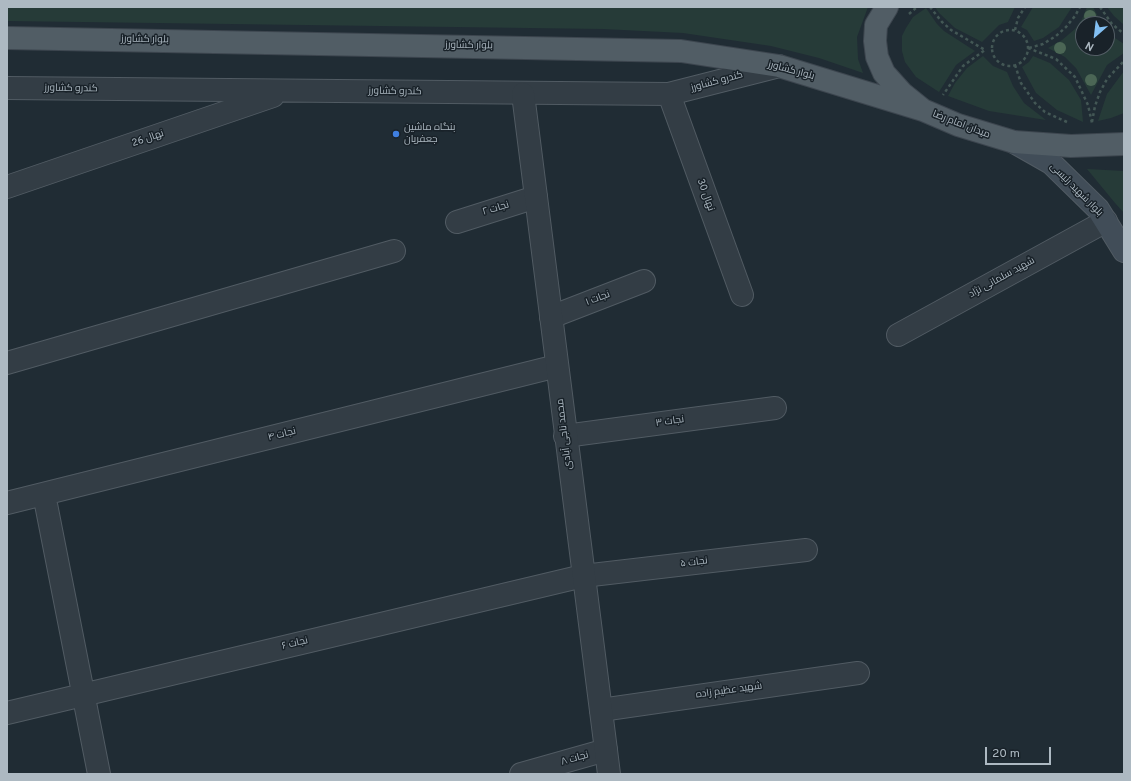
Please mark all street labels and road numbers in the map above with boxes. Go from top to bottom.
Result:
street label: بلوار کشاورز [121,34,169,46]
street label: بلوار کشاورز [445,40,493,52]
street label: بلوار کشاورز [766,59,816,83]
street label: کندرو کشاورز [690,69,744,95]
street label: کندرو کشاورز [44,83,98,95]
street label: کندرو کشاورز [368,86,422,98]
street label: میدان امام رضا [930,108,992,142]
street label: نهال 26 [130,128,166,150]
street label: بلوار شهید رئیسی [1047,161,1105,219]
street label: نهال 30 [694,177,716,213]
street label: نجات ۲ [481,199,511,219]
street label: شهید سلمانی نژاد [967,255,1037,301]
street label: نجات ۱ [584,289,612,309]
street label: محمد ناجی آبادی [555,398,575,470]
street label: نجات ۳ [655,414,685,430]
street label: نجات ۴ [267,426,297,444]
street label: نجات ۵ [680,555,708,571]
street label: نجات ۶ [281,635,309,653]
street label: شهید عظیم زاده [695,680,763,702]
street label: نجات ۸ [560,749,590,769]

